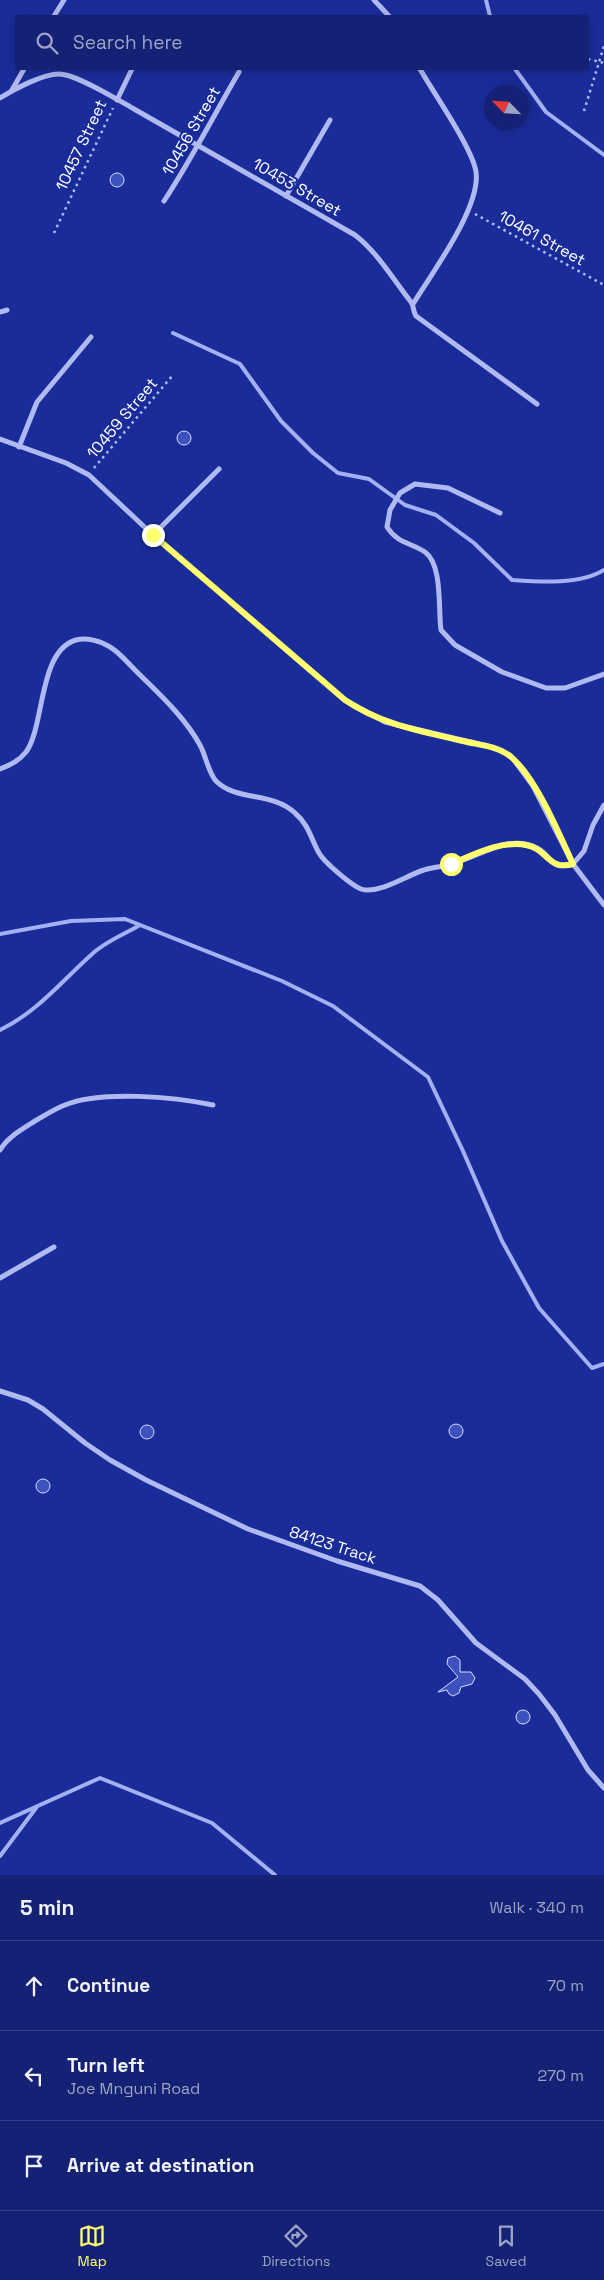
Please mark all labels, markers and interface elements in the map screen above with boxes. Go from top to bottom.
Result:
search box [15,15,589,70]
icon: search [33,29,61,57]
text: Search here [73,30,183,55]
street label: 10456 Street [157,83,225,179]
north arrow [484,85,529,130]
street label: 10457 Street [51,96,111,194]
street label: 10453 Street [249,153,345,221]
street label: 10461 Street [495,205,589,271]
street label: 10459 Street [82,373,162,463]
route end [142,524,165,547]
route start [440,853,463,876]
street label: 84123 Track [287,1521,380,1569]
text: 5 min [20,1894,74,1921]
text: Walk · 340 m [489,1897,584,1918]
icon: ahead [20,1972,48,2000]
text: Continue [67,1973,150,1998]
text: 70 m [547,1975,584,1996]
text: Turn left [67,2053,145,2078]
icon: left [20,2062,48,2090]
text: 270 m [537,2065,584,2086]
text: Joe Mnguni Road [67,2078,200,2099]
icon: arrive [20,2152,48,2180]
text: Arrive at destination [67,2153,255,2178]
tab: Map [78,2222,107,2270]
tab: Directions [262,2222,330,2270]
tab: Saved [486,2222,526,2270]

